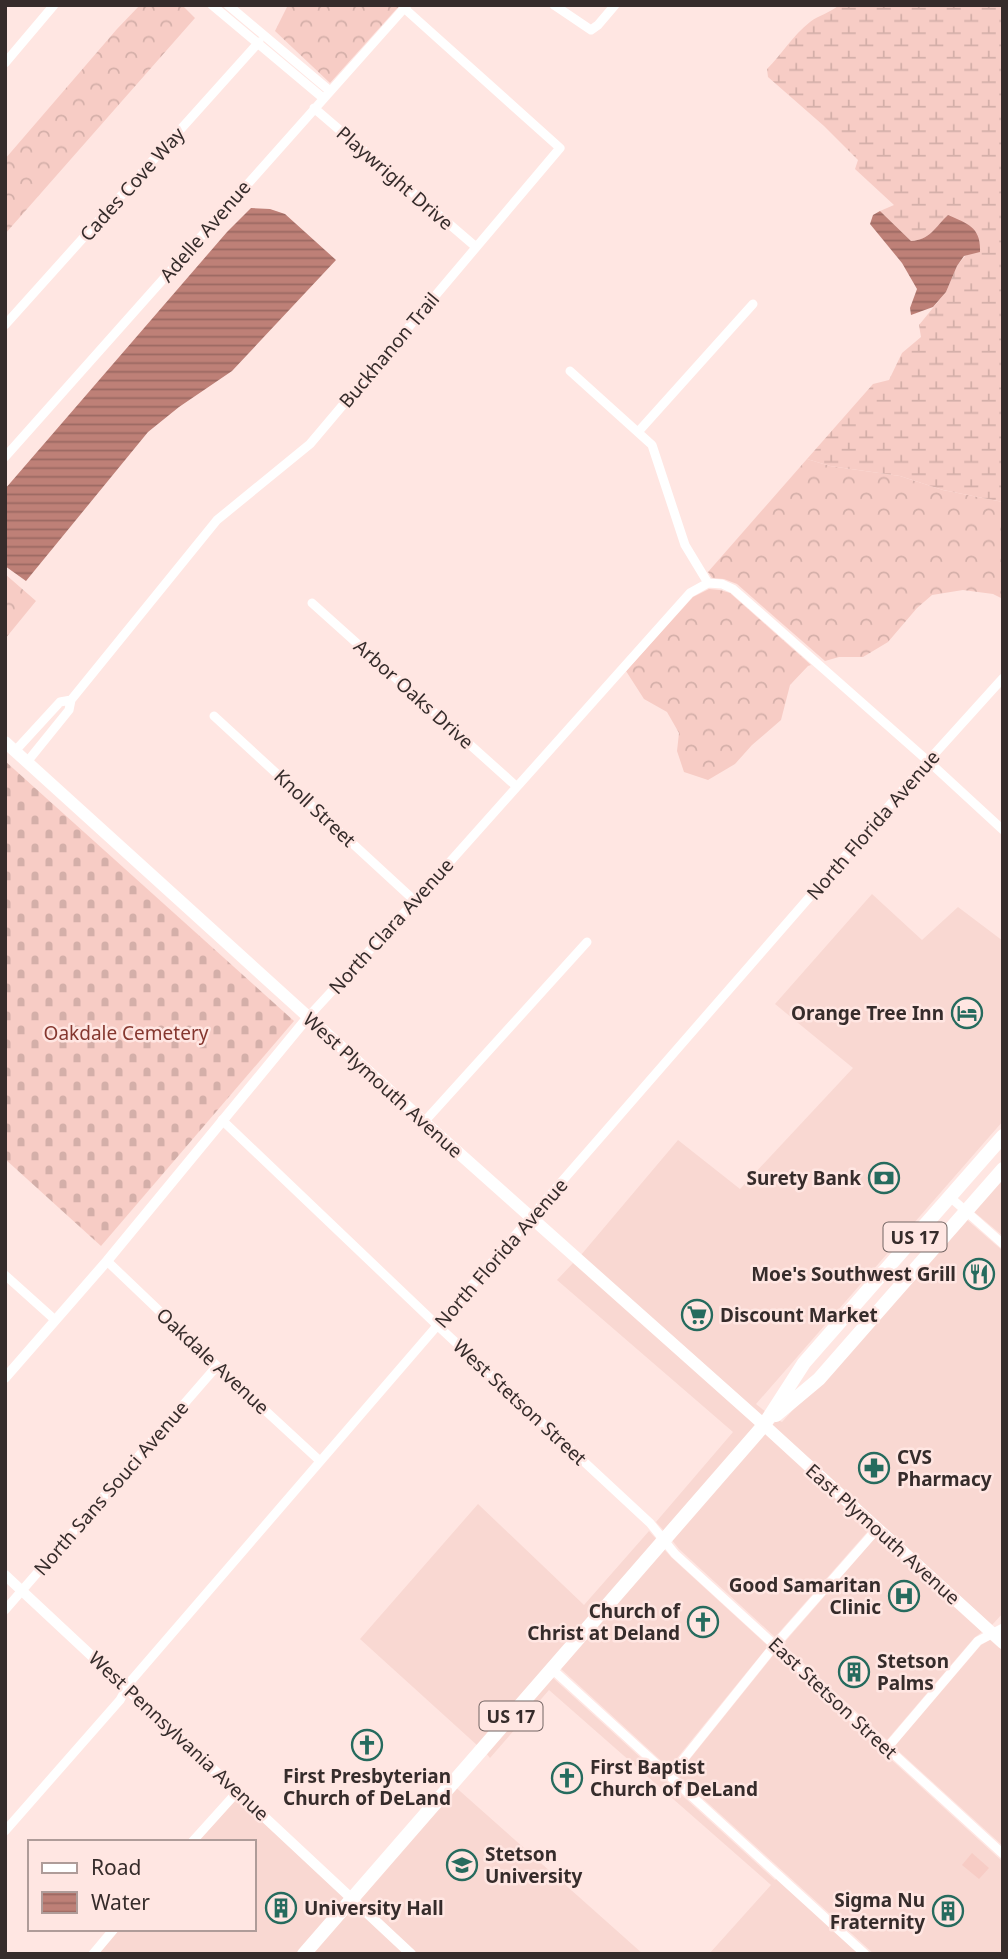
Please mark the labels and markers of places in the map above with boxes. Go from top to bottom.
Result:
hotel icon: Orange Tree Inn [950,996,984,1030]
place label: Orange Tree Inn [791,1000,944,1026]
bank icon: Surety Bank [867,1161,901,1195]
place label: Surety Bank [747,1165,861,1191]
restaurant icon: Moe's Southwest Grill [962,1257,996,1291]
place label: Moe's Southwest Grill [751,1261,956,1287]
supermarket icon: Discount Market [680,1298,714,1332]
place label: Discount Market [720,1302,878,1328]
place label: CVS Pharmacy [897,1444,992,1492]
pharmacy icon: CVS Pharmacy [857,1451,891,1485]
place label: Good Samaritan Clinic [729,1572,881,1620]
hospital icon: Good Samaritan Clinic [887,1579,921,1613]
place label: Church of Christ at Deland [527,1598,682,1646]
church icon: Church of Christ at Deland [686,1605,720,1639]
place label: Stetson Palms [877,1648,949,1696]
building icon: Stetson Palms [837,1655,871,1689]
church icon: First Presbyterian Church of DeLand [350,1728,384,1762]
place label: First Baptist Church of DeLand [590,1754,758,1802]
church icon: First Baptist Church of DeLand [550,1761,584,1795]
place label: First Presbyterian Church of DeLand [283,1763,451,1811]
place label: Stetson University [485,1841,583,1889]
school or university icon: Stetson University [445,1848,479,1882]
place label: Sigma Nu Fraternity [830,1887,925,1935]
building icon: University Hall [264,1891,298,1925]
building icon: Sigma Nu Fraternity [931,1894,965,1928]
place label: University Hall [304,1895,444,1921]

